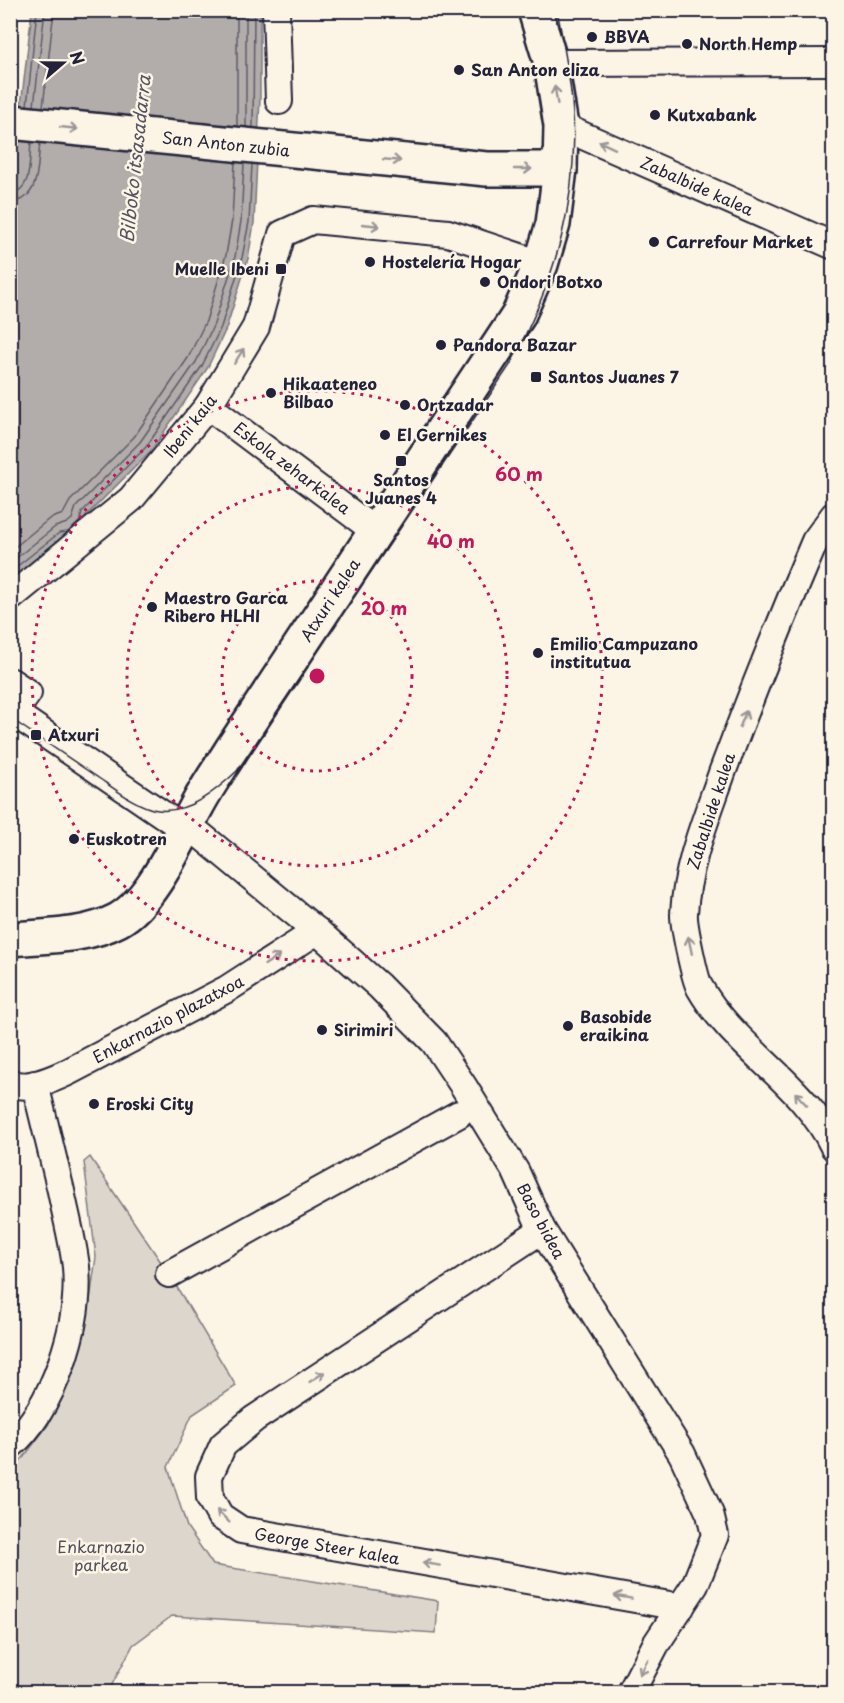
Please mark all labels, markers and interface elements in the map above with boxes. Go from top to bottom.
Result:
place label: BBVA [604,24,650,48]
marker: BBVA [585,30,599,44]
place label: North Hemp [699,31,797,55]
north arrow [33,33,93,93]
marker: North Hemp [680,37,694,51]
text: N [65,47,91,68]
place label: San Anton eliza [471,57,600,81]
marker: San Anton eliza [452,63,466,77]
water label: Bilboko itsasadarra [112,73,157,244]
one-way arrow [550,85,561,105]
place label: Kutxabank [667,102,757,126]
marker: Kutxabank [648,108,662,122]
one-way arrow [58,123,78,134]
street label: San Anton zubia [161,124,291,162]
one-way arrow [599,139,617,151]
street label: Zabalbide kalea [637,149,758,221]
one-way arrow [382,155,402,166]
one-way arrow [513,163,533,175]
one-way arrow [361,220,381,231]
place label: Carrefour Market [666,229,813,253]
marker: Carrefour Market [647,235,661,249]
place label: Hostelería Hogar [382,249,522,273]
marker: Hostelería Hogar [363,255,377,269]
place label: Muelle Ibeni [175,256,269,280]
marker: Muelle Ibeni [274,262,288,276]
place label: Ondori Botxo [497,269,603,293]
marker: Ondori Botxo [478,275,492,289]
place label: Pandora Bazar [453,332,578,356]
marker: Pandora Bazar [434,338,448,352]
one-way arrow [233,348,245,365]
place label: Santos Juanes 7 [548,364,679,388]
marker: Santos Juanes 7 [529,370,543,384]
place label: Hikaateneo Bilbao [283,371,377,413]
marker: Hikaateneo Bilbao [264,386,278,400]
street label: Ibeni kaia [157,389,222,462]
place label: Ortzadar [417,392,494,416]
marker: Ortzadar [398,398,412,412]
street label: Eskola zeharkalea [229,415,356,519]
place label: El Gernikes [397,422,487,446]
marker: El Gernikes [378,428,392,442]
marker: Santos Juanes 4 [394,454,408,468]
text: 60 m [495,460,543,487]
place label: Santos Juanes 4 [365,467,437,509]
text: 40 m [427,527,475,554]
street label: Atxuri kalea [293,553,365,646]
place label: Maestro Garca Ribero HLHI [164,585,288,627]
text: 20 m [361,594,407,621]
marker: Maestro Garca Ribero HLHI [145,600,159,614]
place label: Emilio Campuzano institutua [550,631,698,673]
marker: Emilio Campuzano institutua [531,646,545,660]
centre of rings [307,666,327,686]
one-way arrow [738,710,749,728]
place label: Atxuri [47,722,100,746]
marker: Atxuri [29,728,43,742]
street label: Zabalbide kalea [680,749,740,872]
place label: Euskotren [86,826,167,850]
marker: Euskotren [67,832,81,846]
one-way arrow [683,936,695,955]
one-way arrow [263,954,280,966]
street label: Enkarnazio plazatxoa [88,968,248,1068]
place label: Basobide eraikina [580,1004,652,1046]
place label: Sirimiri [334,1017,394,1041]
marker: Basobide eraikina [561,1019,575,1033]
marker: Sirimiri [315,1023,329,1037]
place label: Eroski City [106,1091,194,1115]
one-way arrow [795,1092,809,1107]
marker: Eroski City [87,1097,101,1111]
street label: Baso bidea [512,1178,572,1263]
one-way arrow [308,1371,325,1384]
one-way arrow [216,1509,231,1524]
street label: George Steer kalea [253,1520,402,1570]
park label: Enkarnazio parkea [57,1534,145,1576]
one-way arrow [421,1558,441,1569]
one-way arrow [614,1591,633,1602]
one-way arrow [638,1657,649,1675]

